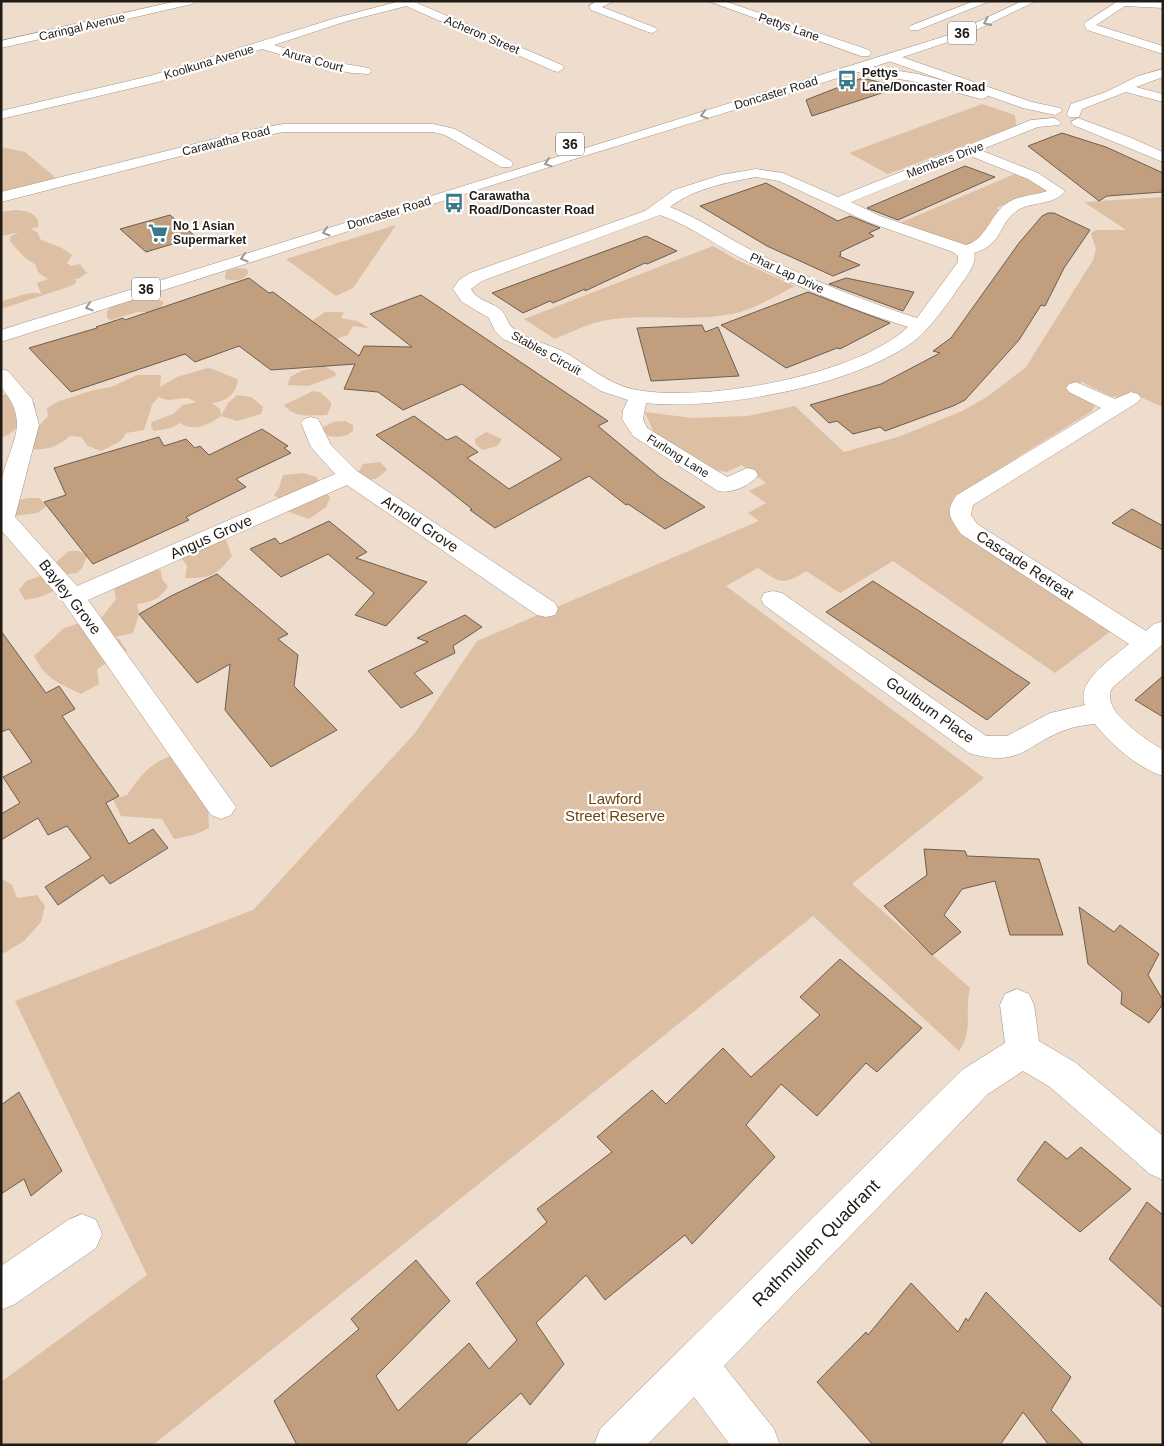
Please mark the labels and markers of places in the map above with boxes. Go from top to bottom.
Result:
place label: Pettys Lane/Doncaster Road [862,66,985,94]
bus stop icon: Pettys Lane/Doncaster Road [836,69,858,91]
place label: Carawatha Road/Doncaster Road [469,189,594,217]
bus stop icon: Carawatha Road/Doncaster Road [443,192,465,214]
place label: No 1 Asian Supermarket [173,219,246,247]
supermarket icon: No 1 Asian Supermarket [147,222,169,244]

